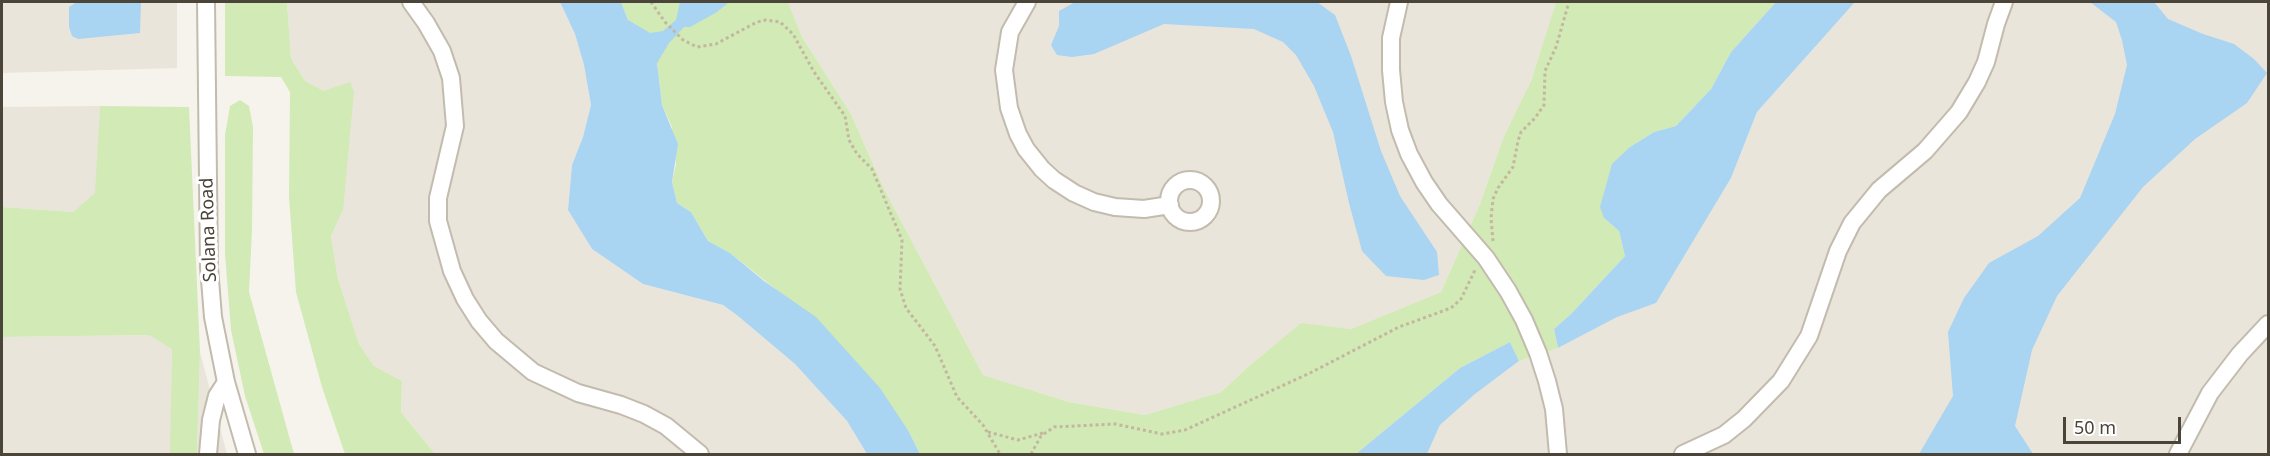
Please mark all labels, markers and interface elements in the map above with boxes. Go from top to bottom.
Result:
street label: Solana Road [196,177,222,283]
scale bar [2066,405,2184,443]
text: 50 m [2074,415,2116,439]

